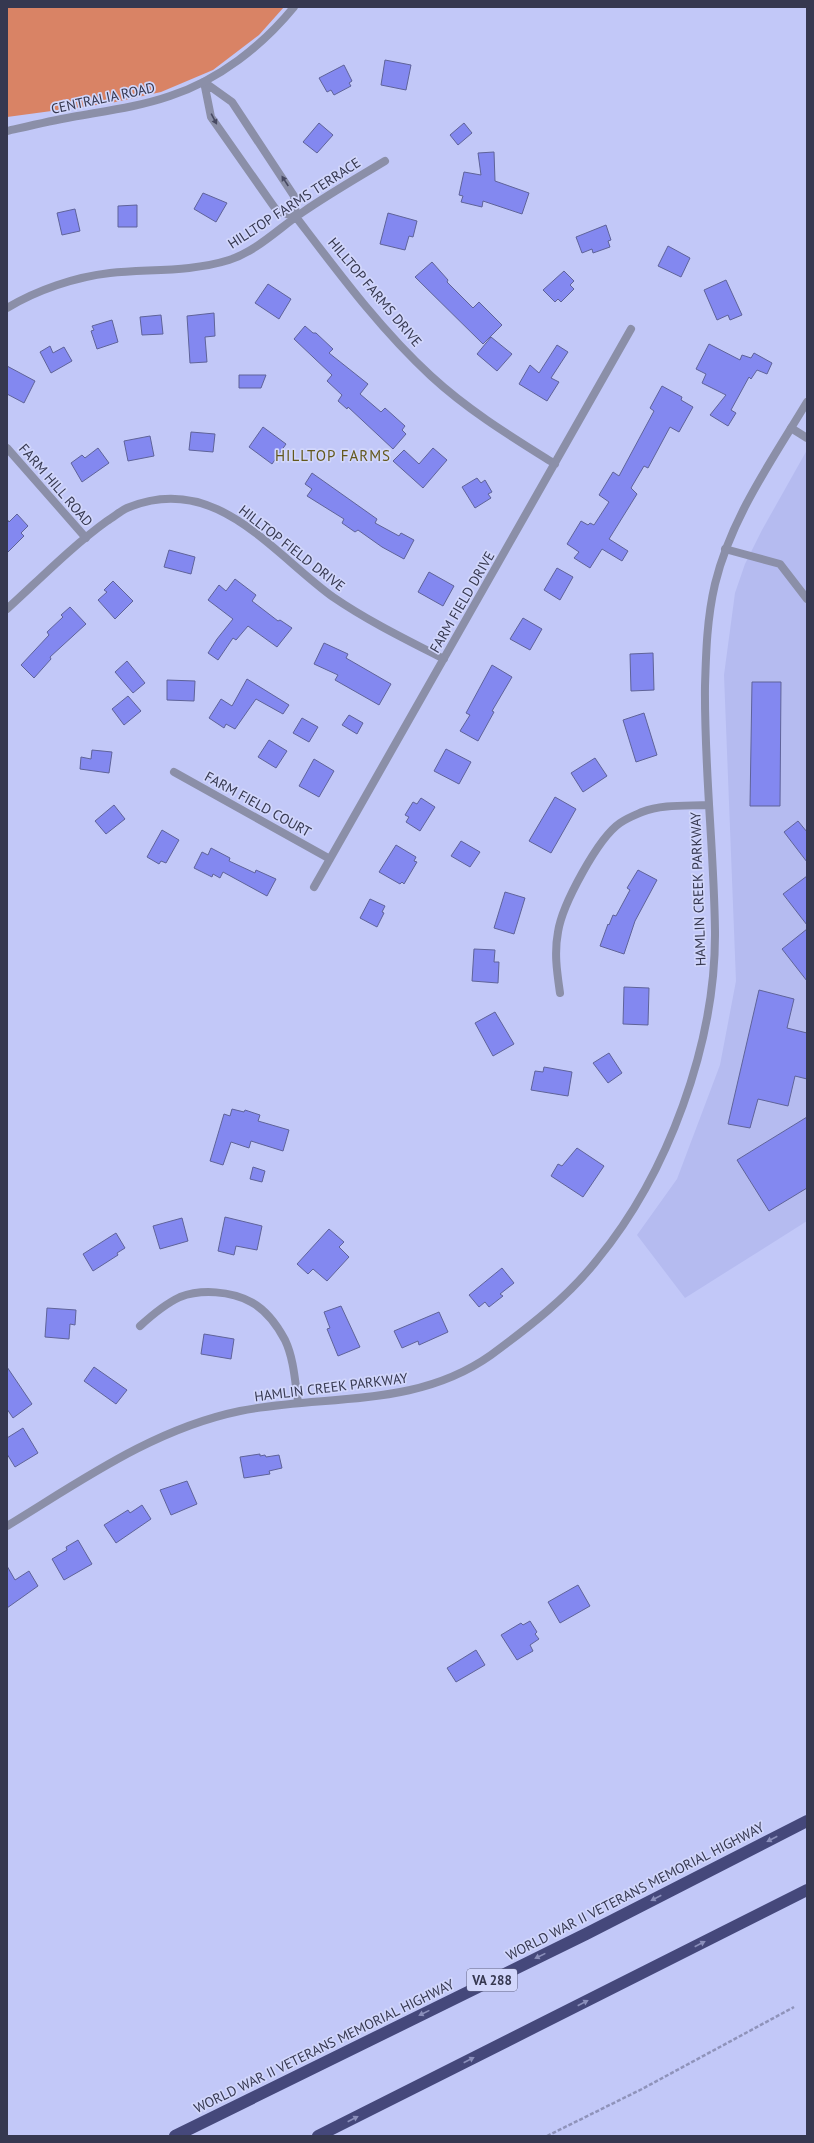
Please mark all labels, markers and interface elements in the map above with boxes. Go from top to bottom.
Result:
street label: CENTRALIA ROAD [49,78,157,118]
one-way arrow [210,113,217,125]
street label: HILLTOP FARMS TERRACE [224,153,364,253]
one-way arrow [281,175,288,187]
street label: HILLTOP FARMS DRIVE [324,234,426,350]
street label: FARM HILL ROAD [15,440,97,530]
district label: HILLTOP FARMS [275,446,391,465]
street label: HILLTOP FIELD DRIVE [235,501,349,595]
street label: FARM FIELD DRIVE [426,548,498,656]
street label: FARM FIELD COURT [202,767,315,841]
street label: HAMLIN CREEK PARKWAY [686,811,710,967]
street label: HAMLIN CREEK PARKWAY [253,1369,409,1405]
street label: WORLD WAR II VETERANS MEMORIAL HIGHWAY [503,1818,767,1964]
one-way arrow [766,1835,778,1842]
one-way arrow [651,1894,662,1901]
one-way arrow [694,1941,705,1947]
one-way arrow [535,1953,546,1959]
road number: VA 288 [467,1969,517,1991]
street label: WORLD WAR II VETERANS MEMORIAL HIGHWAY [191,1975,457,2117]
one-way arrow [578,1999,589,2006]
one-way arrow [418,2010,429,2016]
one-way arrow [463,2057,475,2063]
one-way arrow [347,2116,359,2122]

